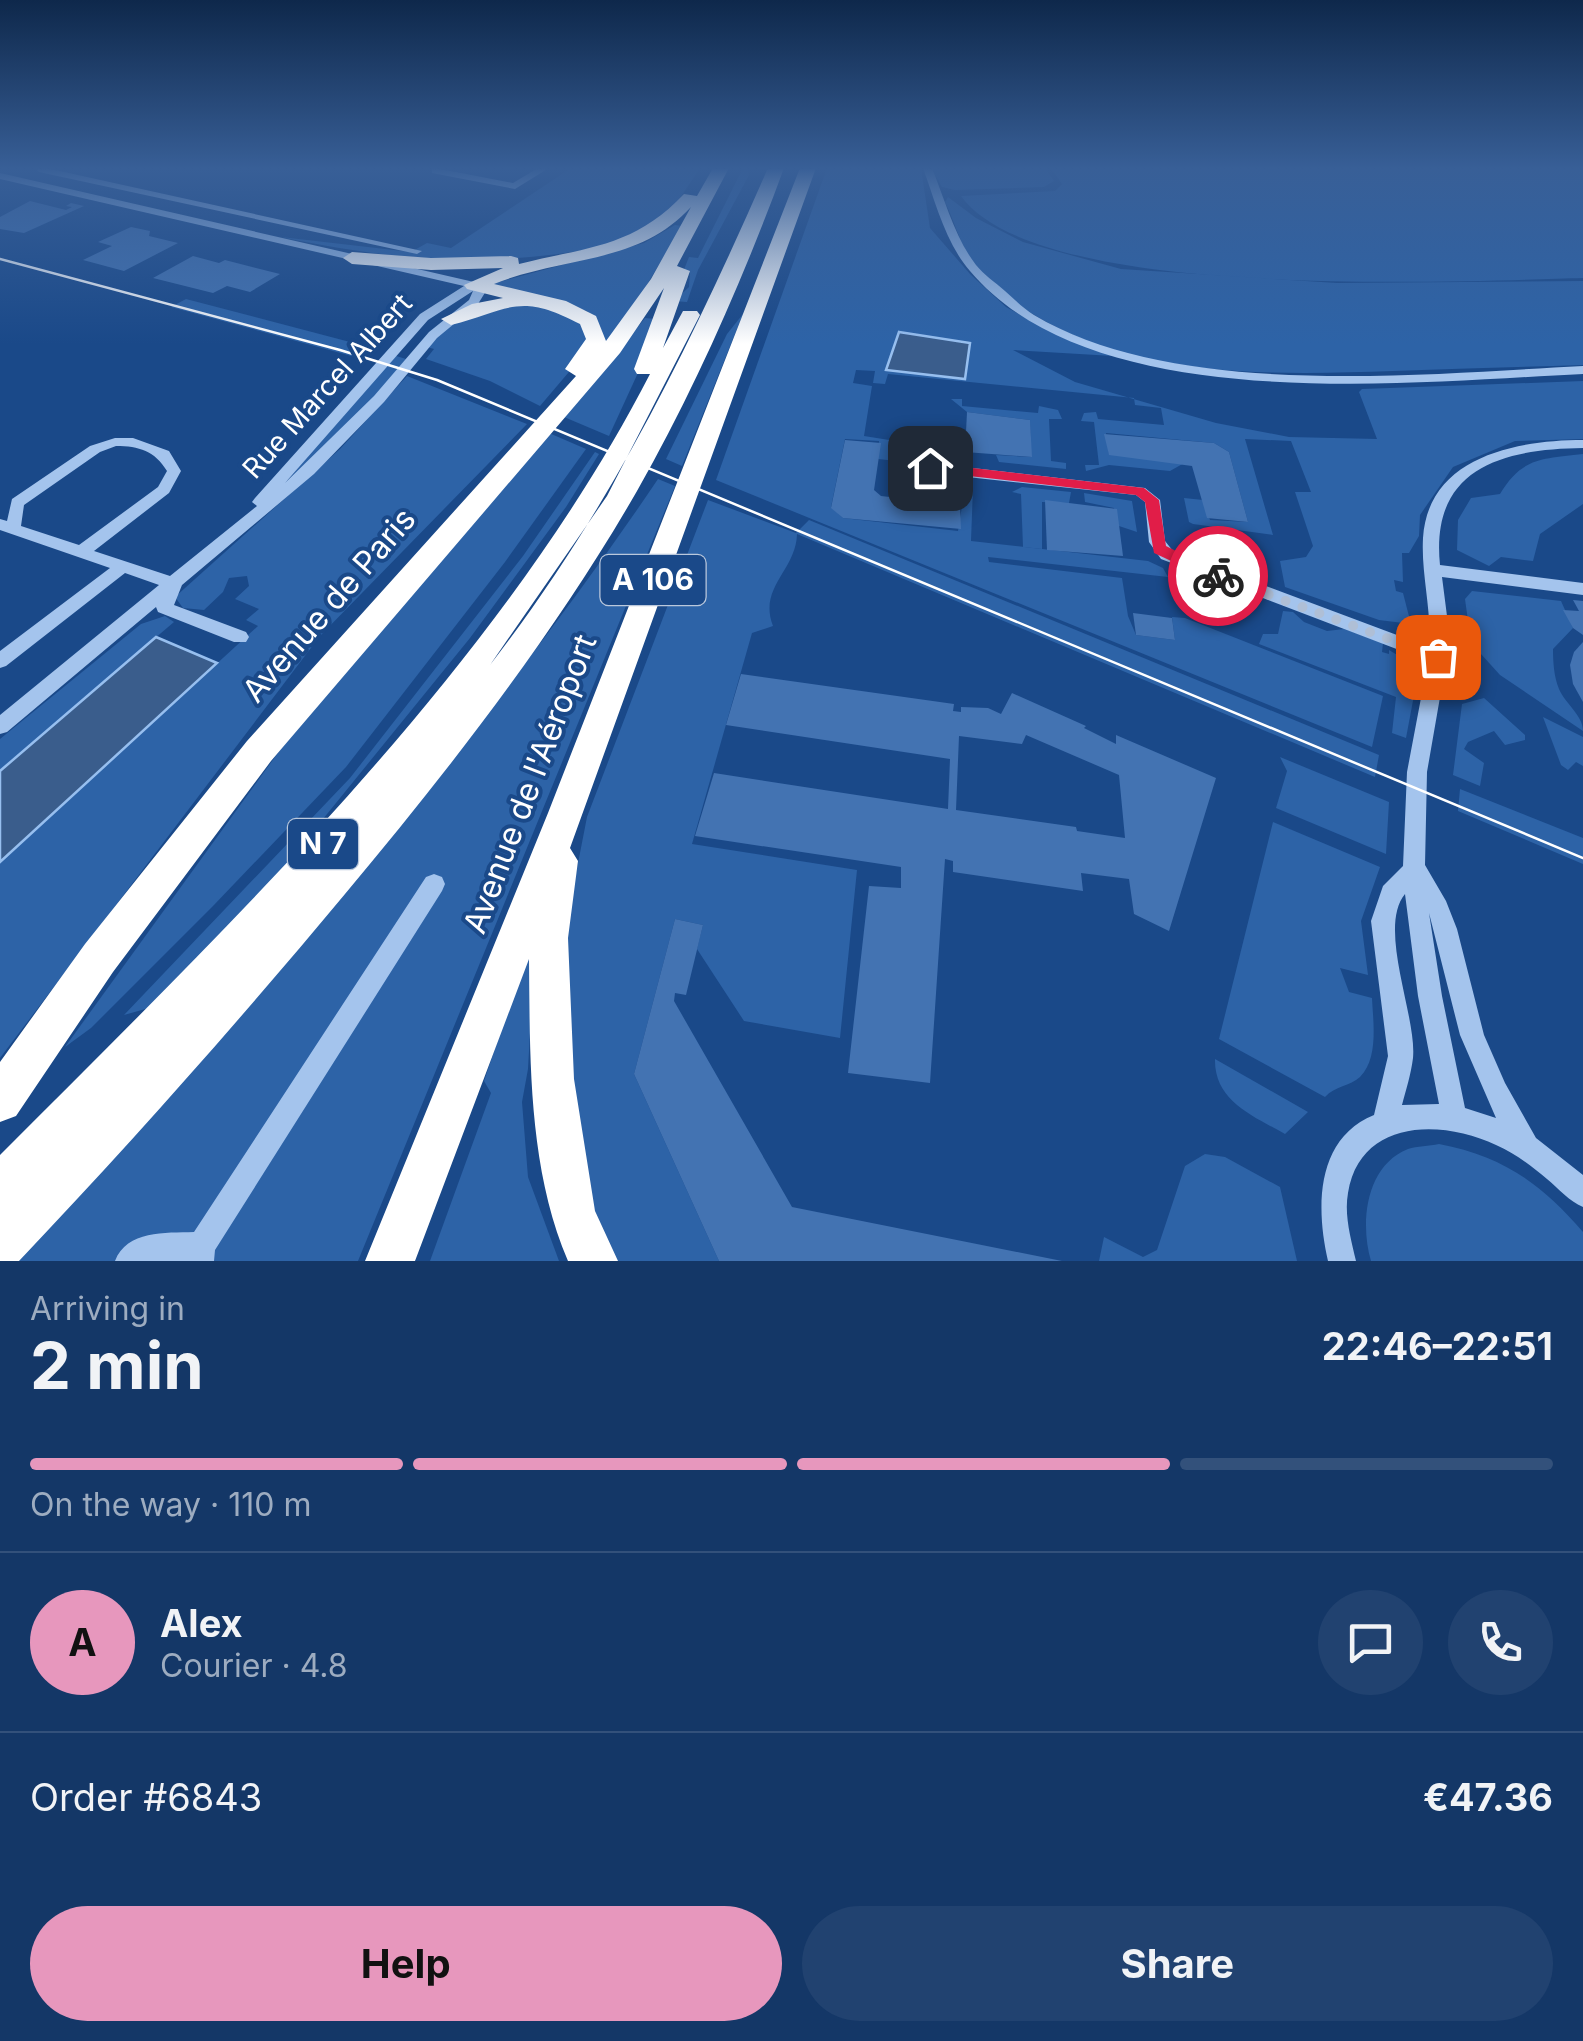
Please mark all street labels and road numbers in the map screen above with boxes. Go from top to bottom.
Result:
street label: Rue Marcel Albert [235,287,419,485]
street label: Avenue de Paris [234,500,423,710]
road number: A 106 [600,555,706,605]
street label: Avenue de l'Aéroport [455,629,604,939]
road number: N 7 [288,819,358,869]

